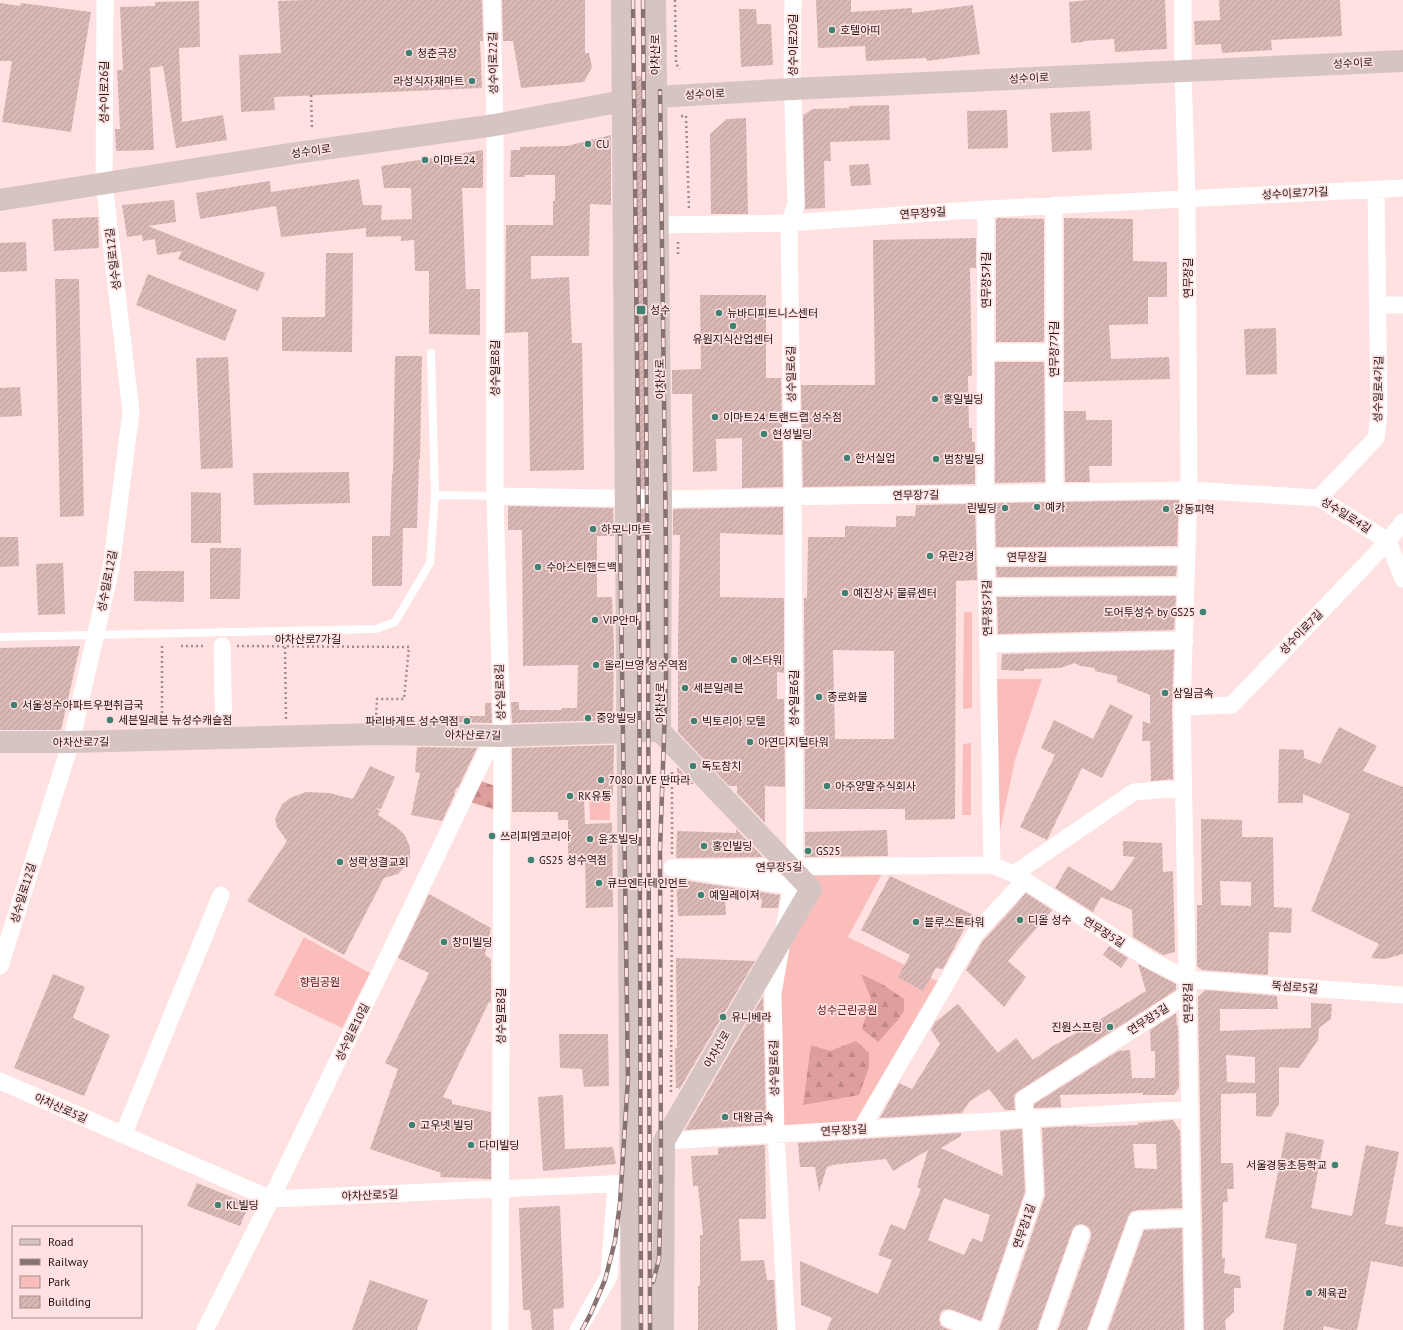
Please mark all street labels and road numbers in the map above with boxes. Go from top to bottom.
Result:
street label: 성수이로20길 [786,14,800,76]
street label: 성수이로22길 [485,32,501,94]
street label: 아차산로 [648,35,662,75]
street label: 성수이로 [1332,55,1374,71]
street label: 성수이로26길 [97,61,111,123]
street label: 성수이로 [1008,70,1050,86]
street label: 성수이로 [684,86,726,102]
street label: 성수이로 [290,141,332,161]
street label: 성수이로7가길 [1261,184,1329,202]
street label: 연무장9길 [899,204,947,222]
street label: 성수일로12길 [102,227,124,291]
street label: 연무장5가길 [979,252,993,308]
street label: 연무장길 [1181,258,1195,298]
street label: 연무장7가길 [1047,321,1061,377]
street label: 성수일로8길 [488,340,502,396]
street label: 성수일로6길 [784,346,798,402]
street label: 성수일로4가길 [1370,356,1386,422]
street label: 아차산로 [653,359,667,399]
street label: 연무장7길 [893,488,939,502]
street label: 성수일로4길 [1318,494,1374,536]
street label: 성수일로12길 [94,549,120,613]
street label: 연무장길 [1007,550,1047,564]
street label: 연무장5가길 [980,580,994,636]
street label: 성수이로7길 [1276,607,1326,657]
street label: 아차산로7가길 [275,632,341,646]
street label: 성수일로8길 [492,663,508,721]
street label: 성수일로6길 [787,670,801,726]
street label: 아차산로 [653,683,667,723]
street label: 아차산로7길 [445,728,501,742]
street label: 아차산로7길 [53,735,109,749]
street label: 연무장5길 [756,860,802,874]
street label: 성수일로12길 [7,861,39,925]
street label: 연무장5길 [1081,914,1127,950]
street label: 뚝섬로5길 [1271,978,1319,996]
street label: 연무장길 [1181,983,1195,1023]
street label: 성수일로8길 [494,988,508,1044]
street label: 연무장3길 [1125,1000,1171,1038]
street label: 성수일로10길 [332,1001,372,1063]
street label: 아차산로 [701,1028,733,1070]
street label: 성수일로6길 [767,1040,781,1096]
street label: 아차산로5길 [32,1090,90,1126]
street label: 연무장3길 [820,1122,868,1138]
street label: 아차산로5길 [341,1187,399,1203]
street label: 연무장1길 [1010,1202,1038,1250]

